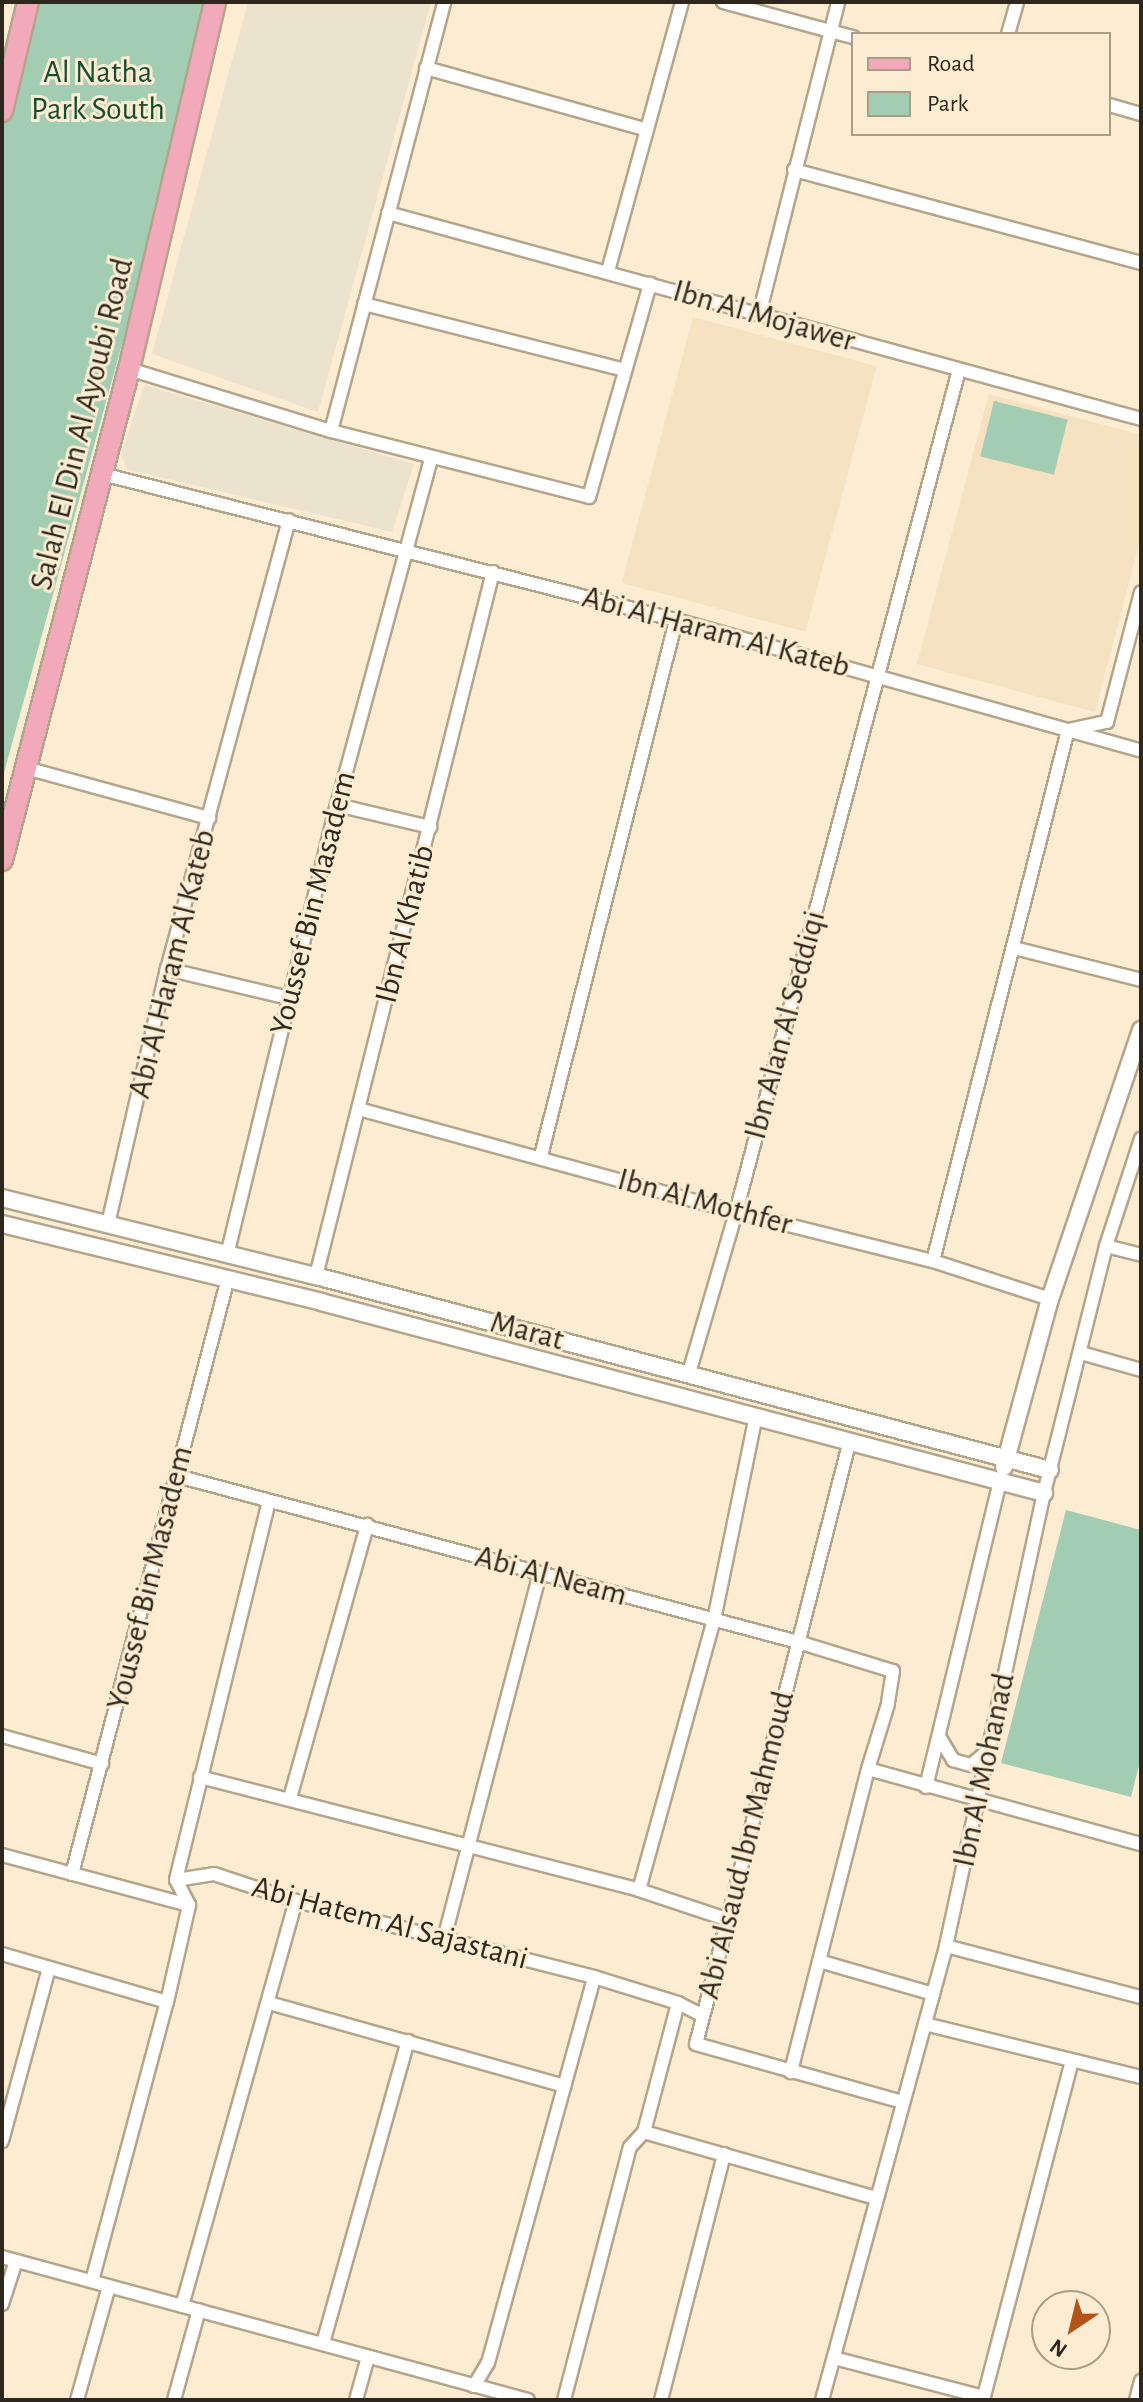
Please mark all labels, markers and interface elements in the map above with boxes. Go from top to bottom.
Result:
legend [851,32,1111,136]
text: Road [927,52,975,76]
park label: Al Natha Park South [31,54,165,129]
text: Park [927,92,968,116]
street label: Salah El Din Al Ayoubi Road [22,254,142,594]
street label: Ibn Al Mojawer [669,272,859,360]
street label: Abi Al Haram Al Kateb [578,578,854,686]
street label: Youssef Bin Masadem [262,767,364,1039]
street label: Abi Al Haram Al Kateb [120,826,224,1102]
street label: Ibn Al Khatib [367,841,443,1007]
street label: Ibn Alan Al Seddiqi [736,907,834,1143]
street label: Ibn Al Mothfer [613,1160,797,1244]
street label: Marat [486,1303,568,1359]
street label: Youssef Bin Masadem [99,1442,201,1714]
street label: Abi Al Neam [471,1537,631,1615]
street label: Ibn Al Mohanad [945,1669,1023,1871]
street label: Abi Alsaud Ibn Mahmoud [689,1687,803,2003]
street label: Abi Hatem Al Sajastani [248,1868,532,1978]
north arrow [1031,2290,1111,2370]
text: N [1046,2335,1071,2361]

